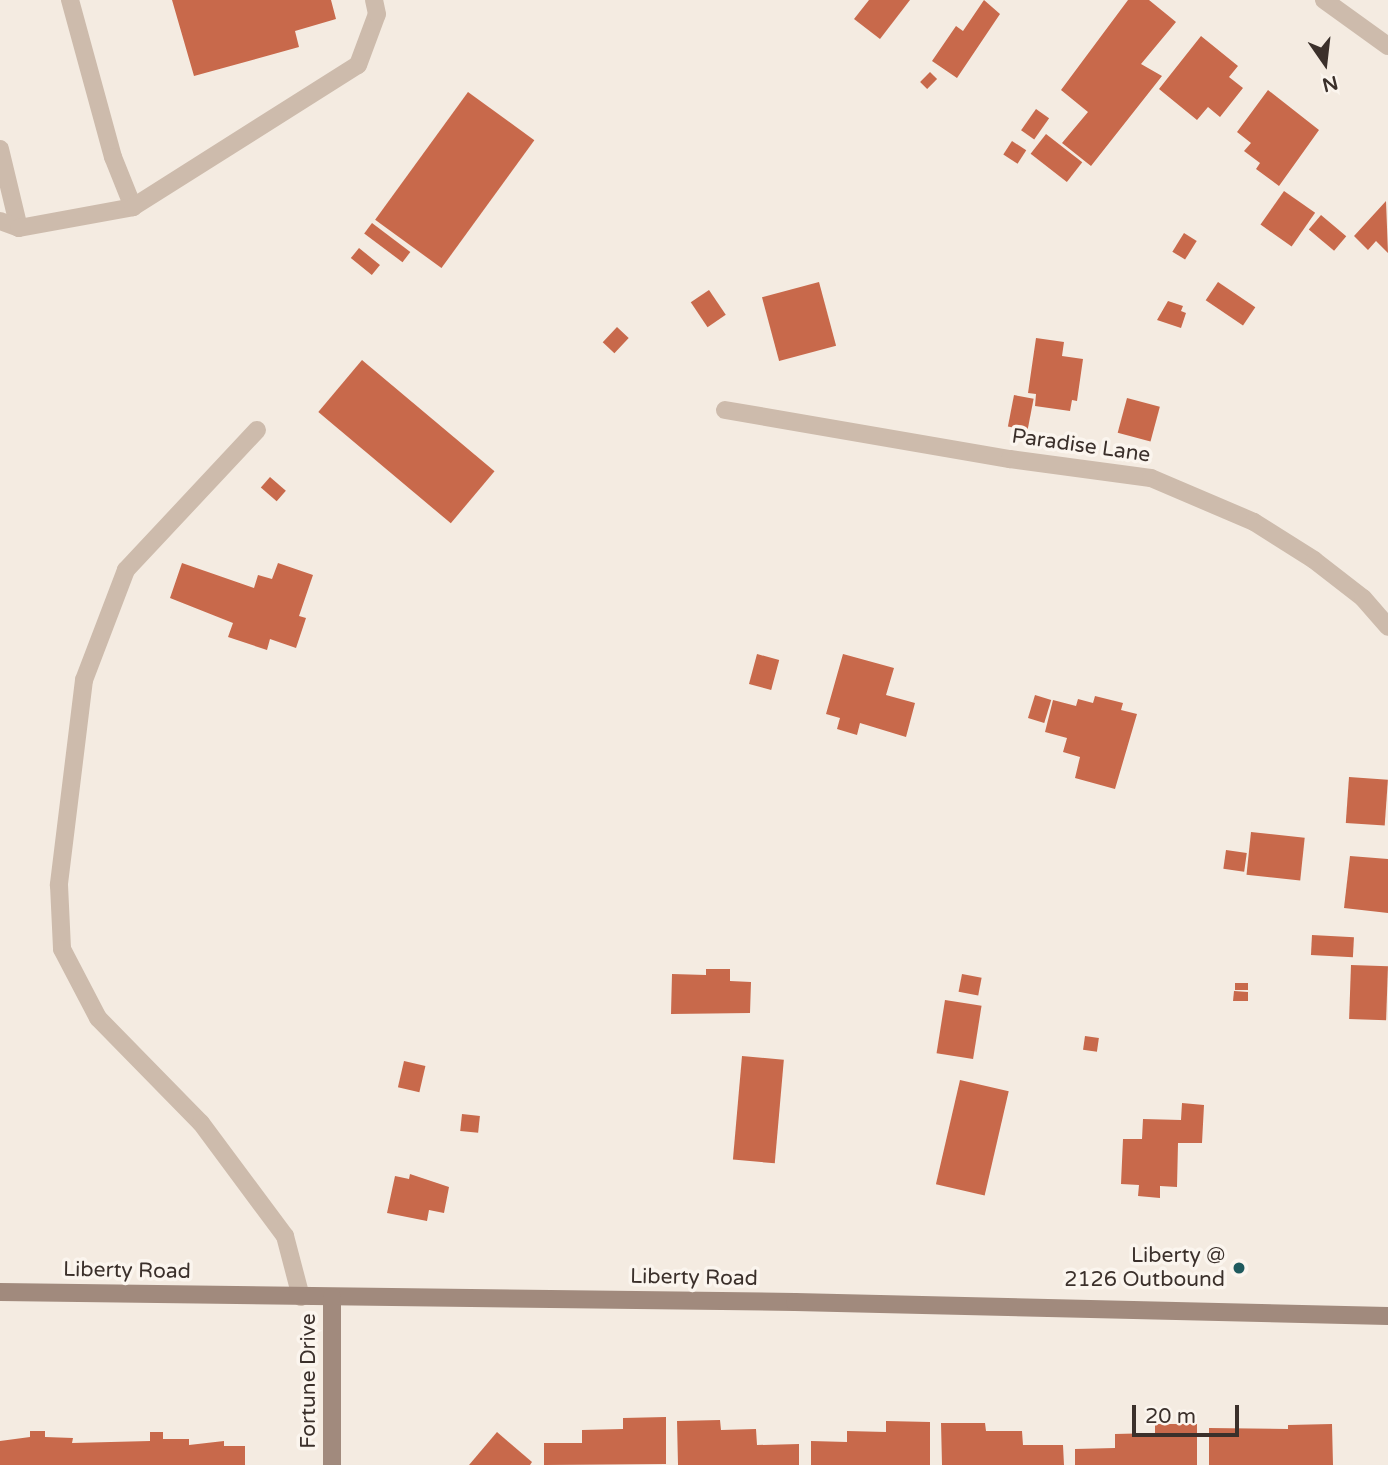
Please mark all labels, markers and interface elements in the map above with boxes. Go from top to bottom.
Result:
north arrow [1290,28,1360,98]
text: N [1320,71,1340,96]
street label: Paradise Lane [1010,424,1152,468]
place label: Liberty @ 2126 Outbound [1064,1243,1225,1293]
street label: Liberty Road [63,1257,191,1285]
marker: Liberty @ 2126 Outbound [1231,1260,1247,1276]
street label: Liberty Road [630,1264,758,1292]
street label: Fortune Drive [296,1313,322,1449]
scale bar [1136,1392,1243,1436]
text: 20 m [1145,1404,1196,1429]

